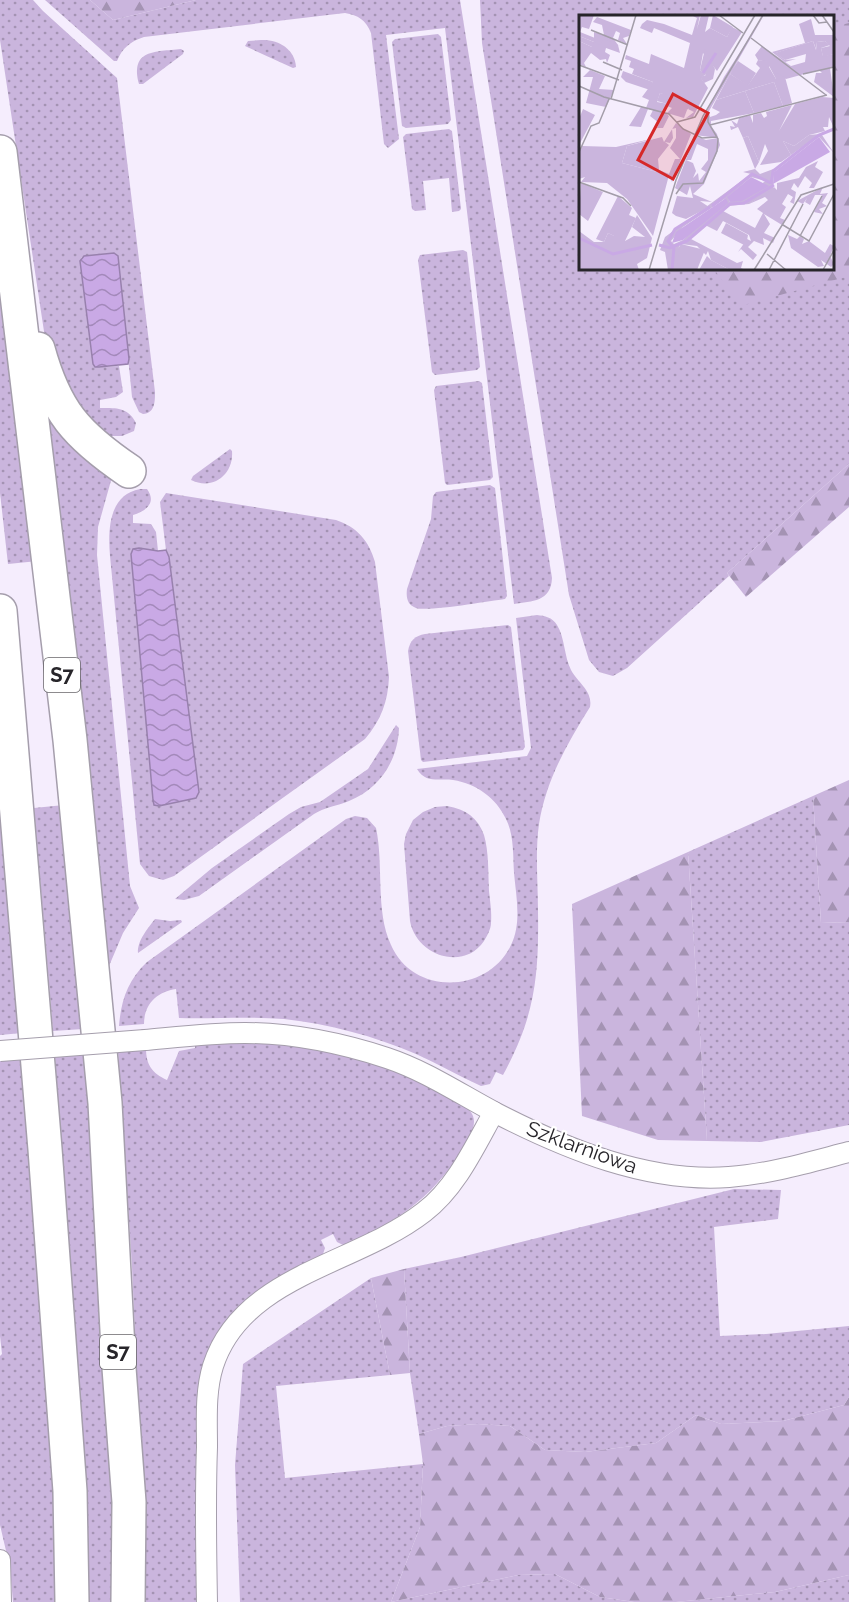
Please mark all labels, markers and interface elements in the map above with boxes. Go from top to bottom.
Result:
inset map [579,15,834,270]
road number: S7 [44,658,80,692]
street label: Szklarniowa [523,1115,641,1179]
road number: S7 [100,1335,136,1369]

